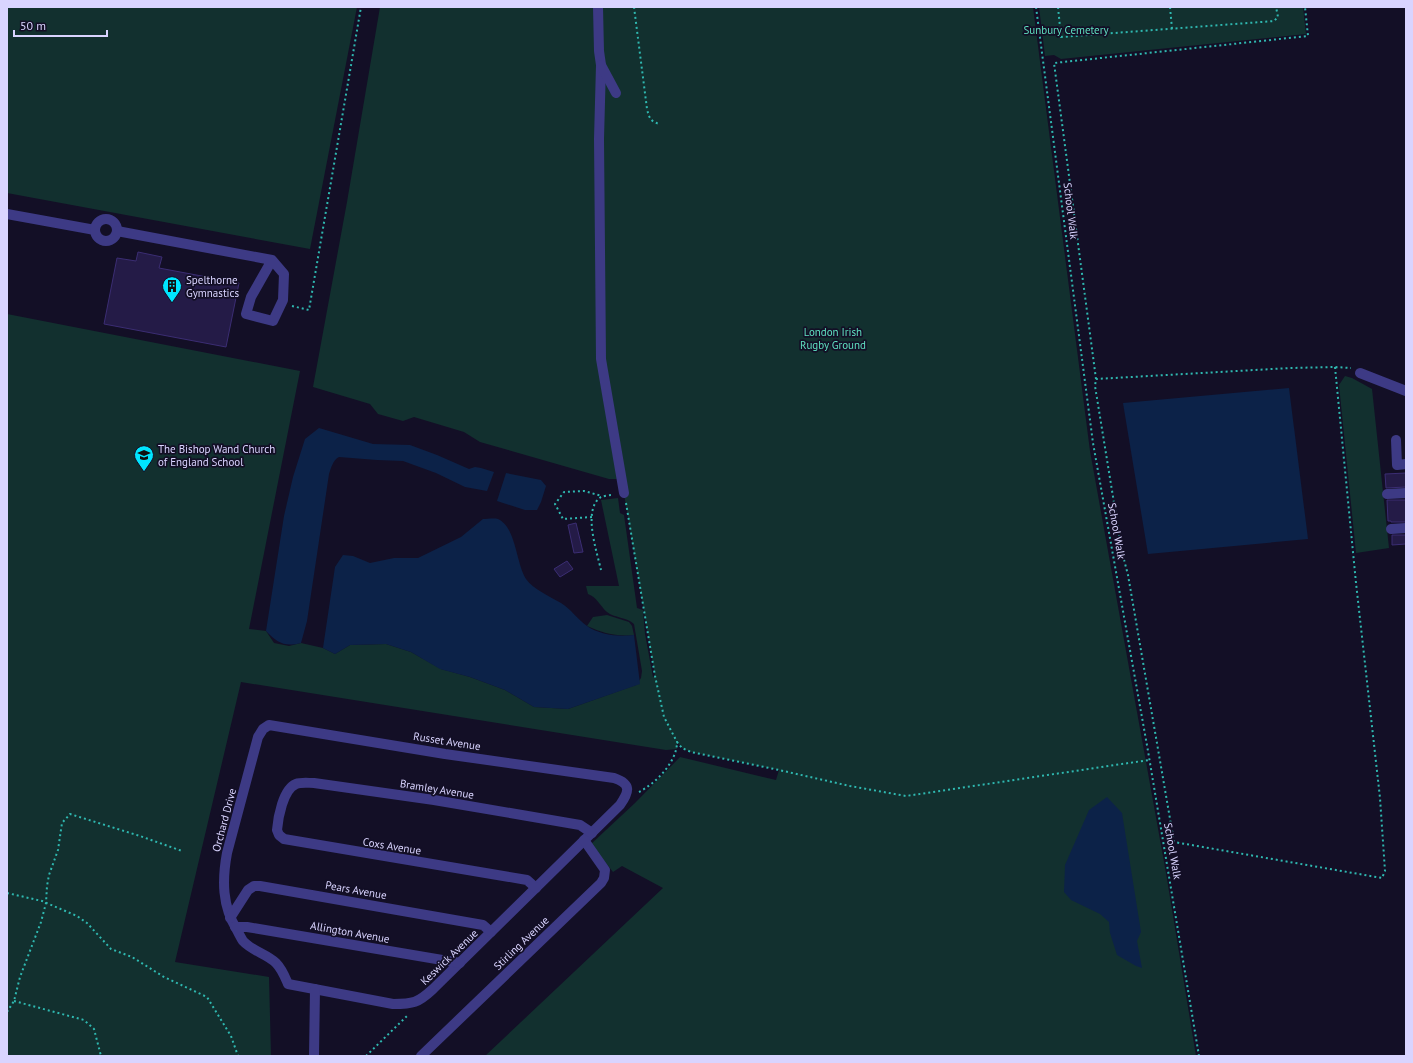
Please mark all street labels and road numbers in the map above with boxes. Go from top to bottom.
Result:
street label: School Walk [1061,182,1082,241]
street label: School Walk [1105,502,1129,561]
street label: Russet Avenue [412,729,482,753]
street label: Bramley Avenue [399,776,475,802]
street label: Orchard Drive [209,786,239,853]
street label: School Walk [1161,822,1185,881]
street label: Coxs Avenue [362,834,423,858]
street label: Pears Avenue [324,878,388,902]
street label: Stirling Avenue [490,913,552,973]
street label: Allington Avenue [309,918,391,946]
street label: Keswick Avenue [417,926,481,988]

